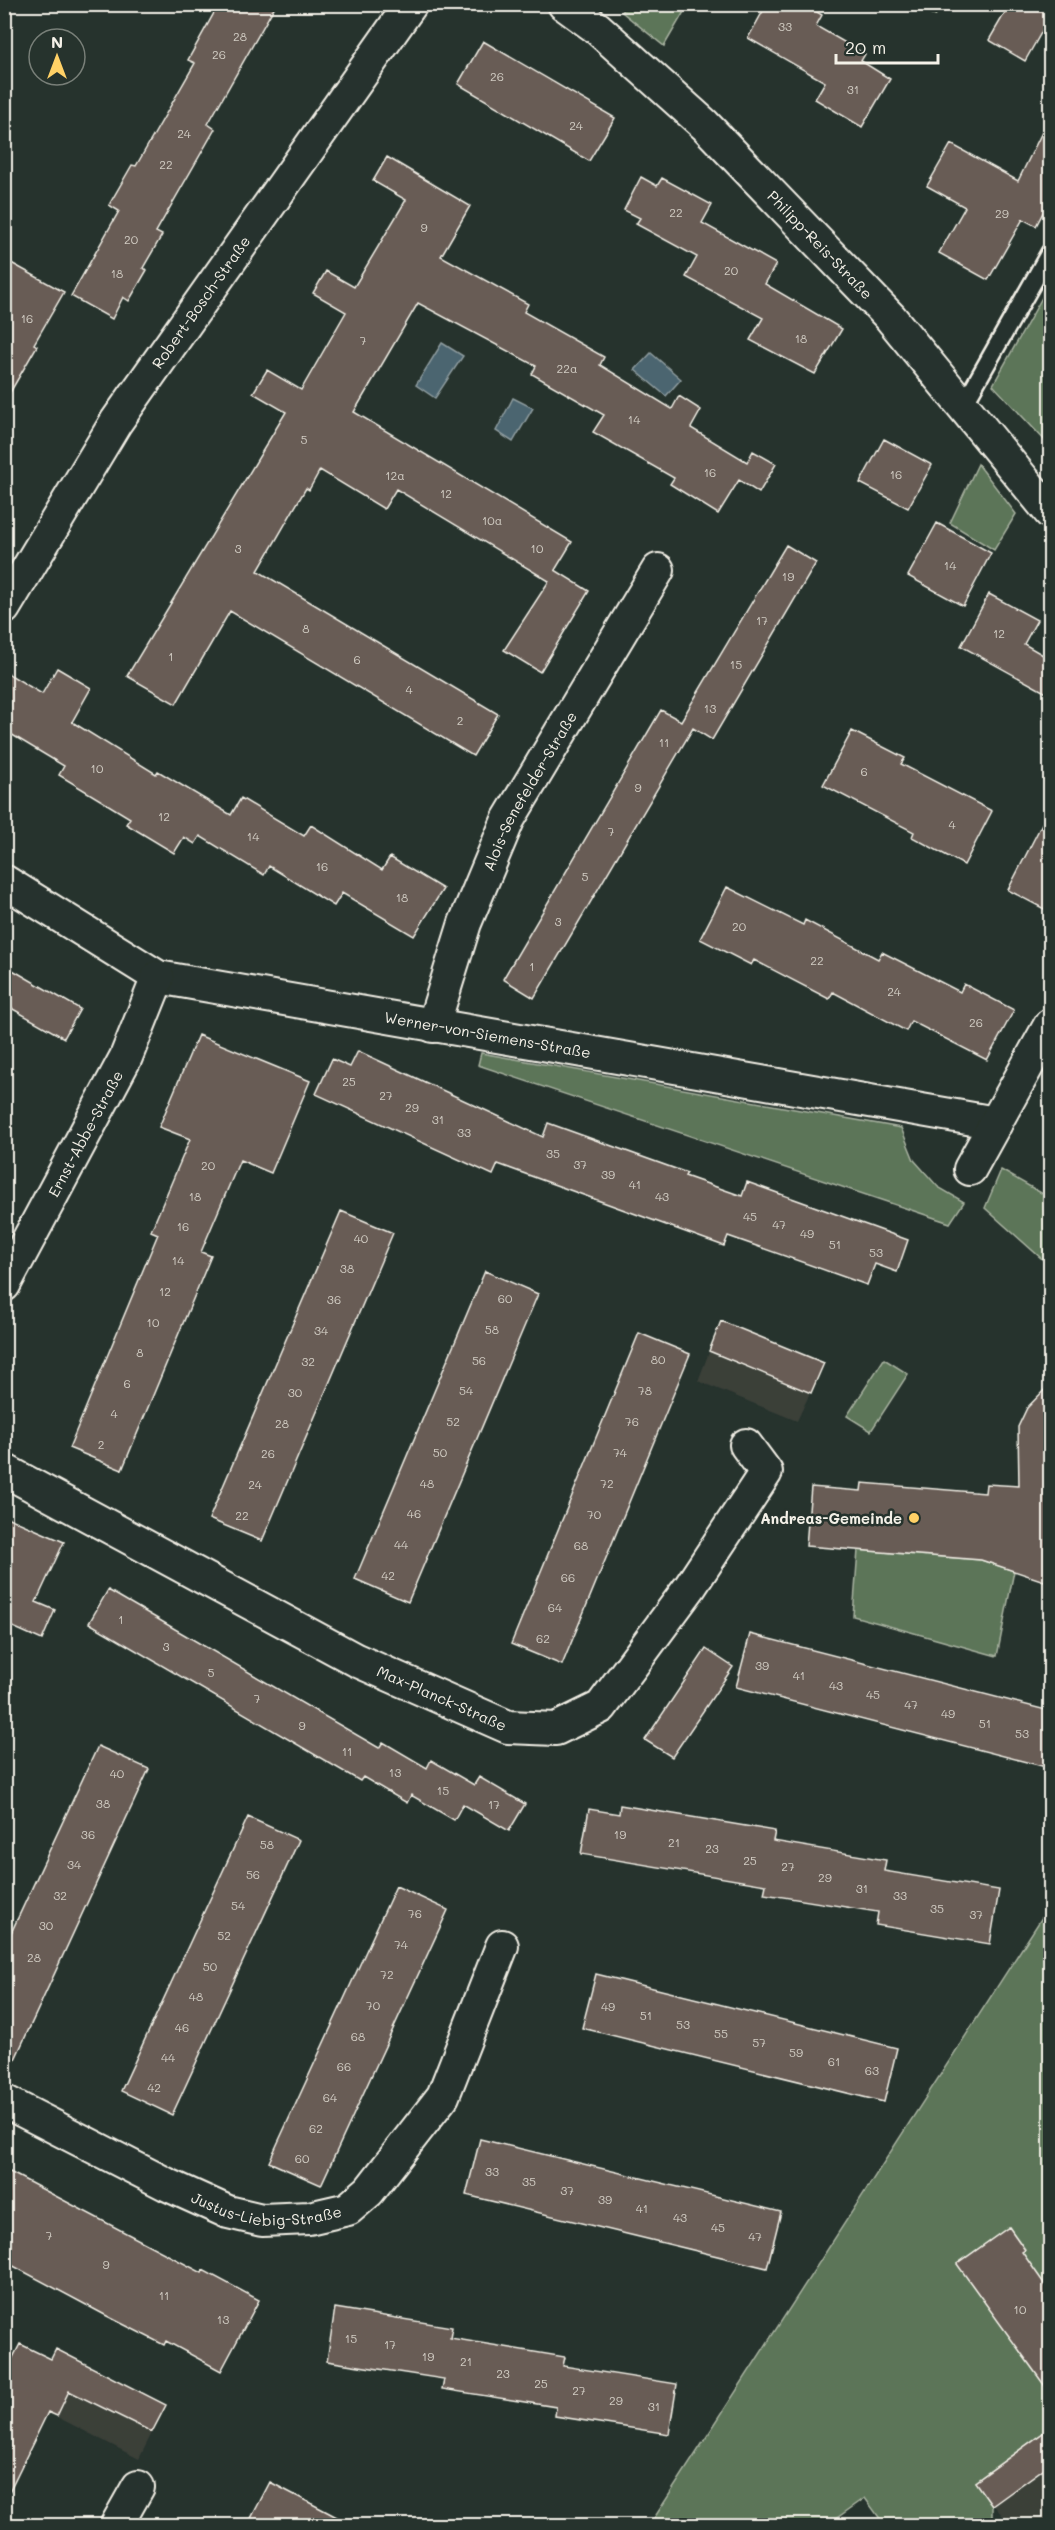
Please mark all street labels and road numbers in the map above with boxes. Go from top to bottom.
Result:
street label: Philipp-Reis-Straße [763,186,877,303]
street label: Robert-Bosch-Straße [147,232,254,372]
street label: Alois-Senefelder-Straße [478,708,581,874]
street label: Werner-von-Siemens-Straße [383,1007,592,1062]
street label: Ernst-Abbe-Straße [43,1067,127,1200]
street label: Max-Planck-Straße [374,1661,510,1735]
street label: Justus-Liebig-Straße [188,2187,343,2230]

